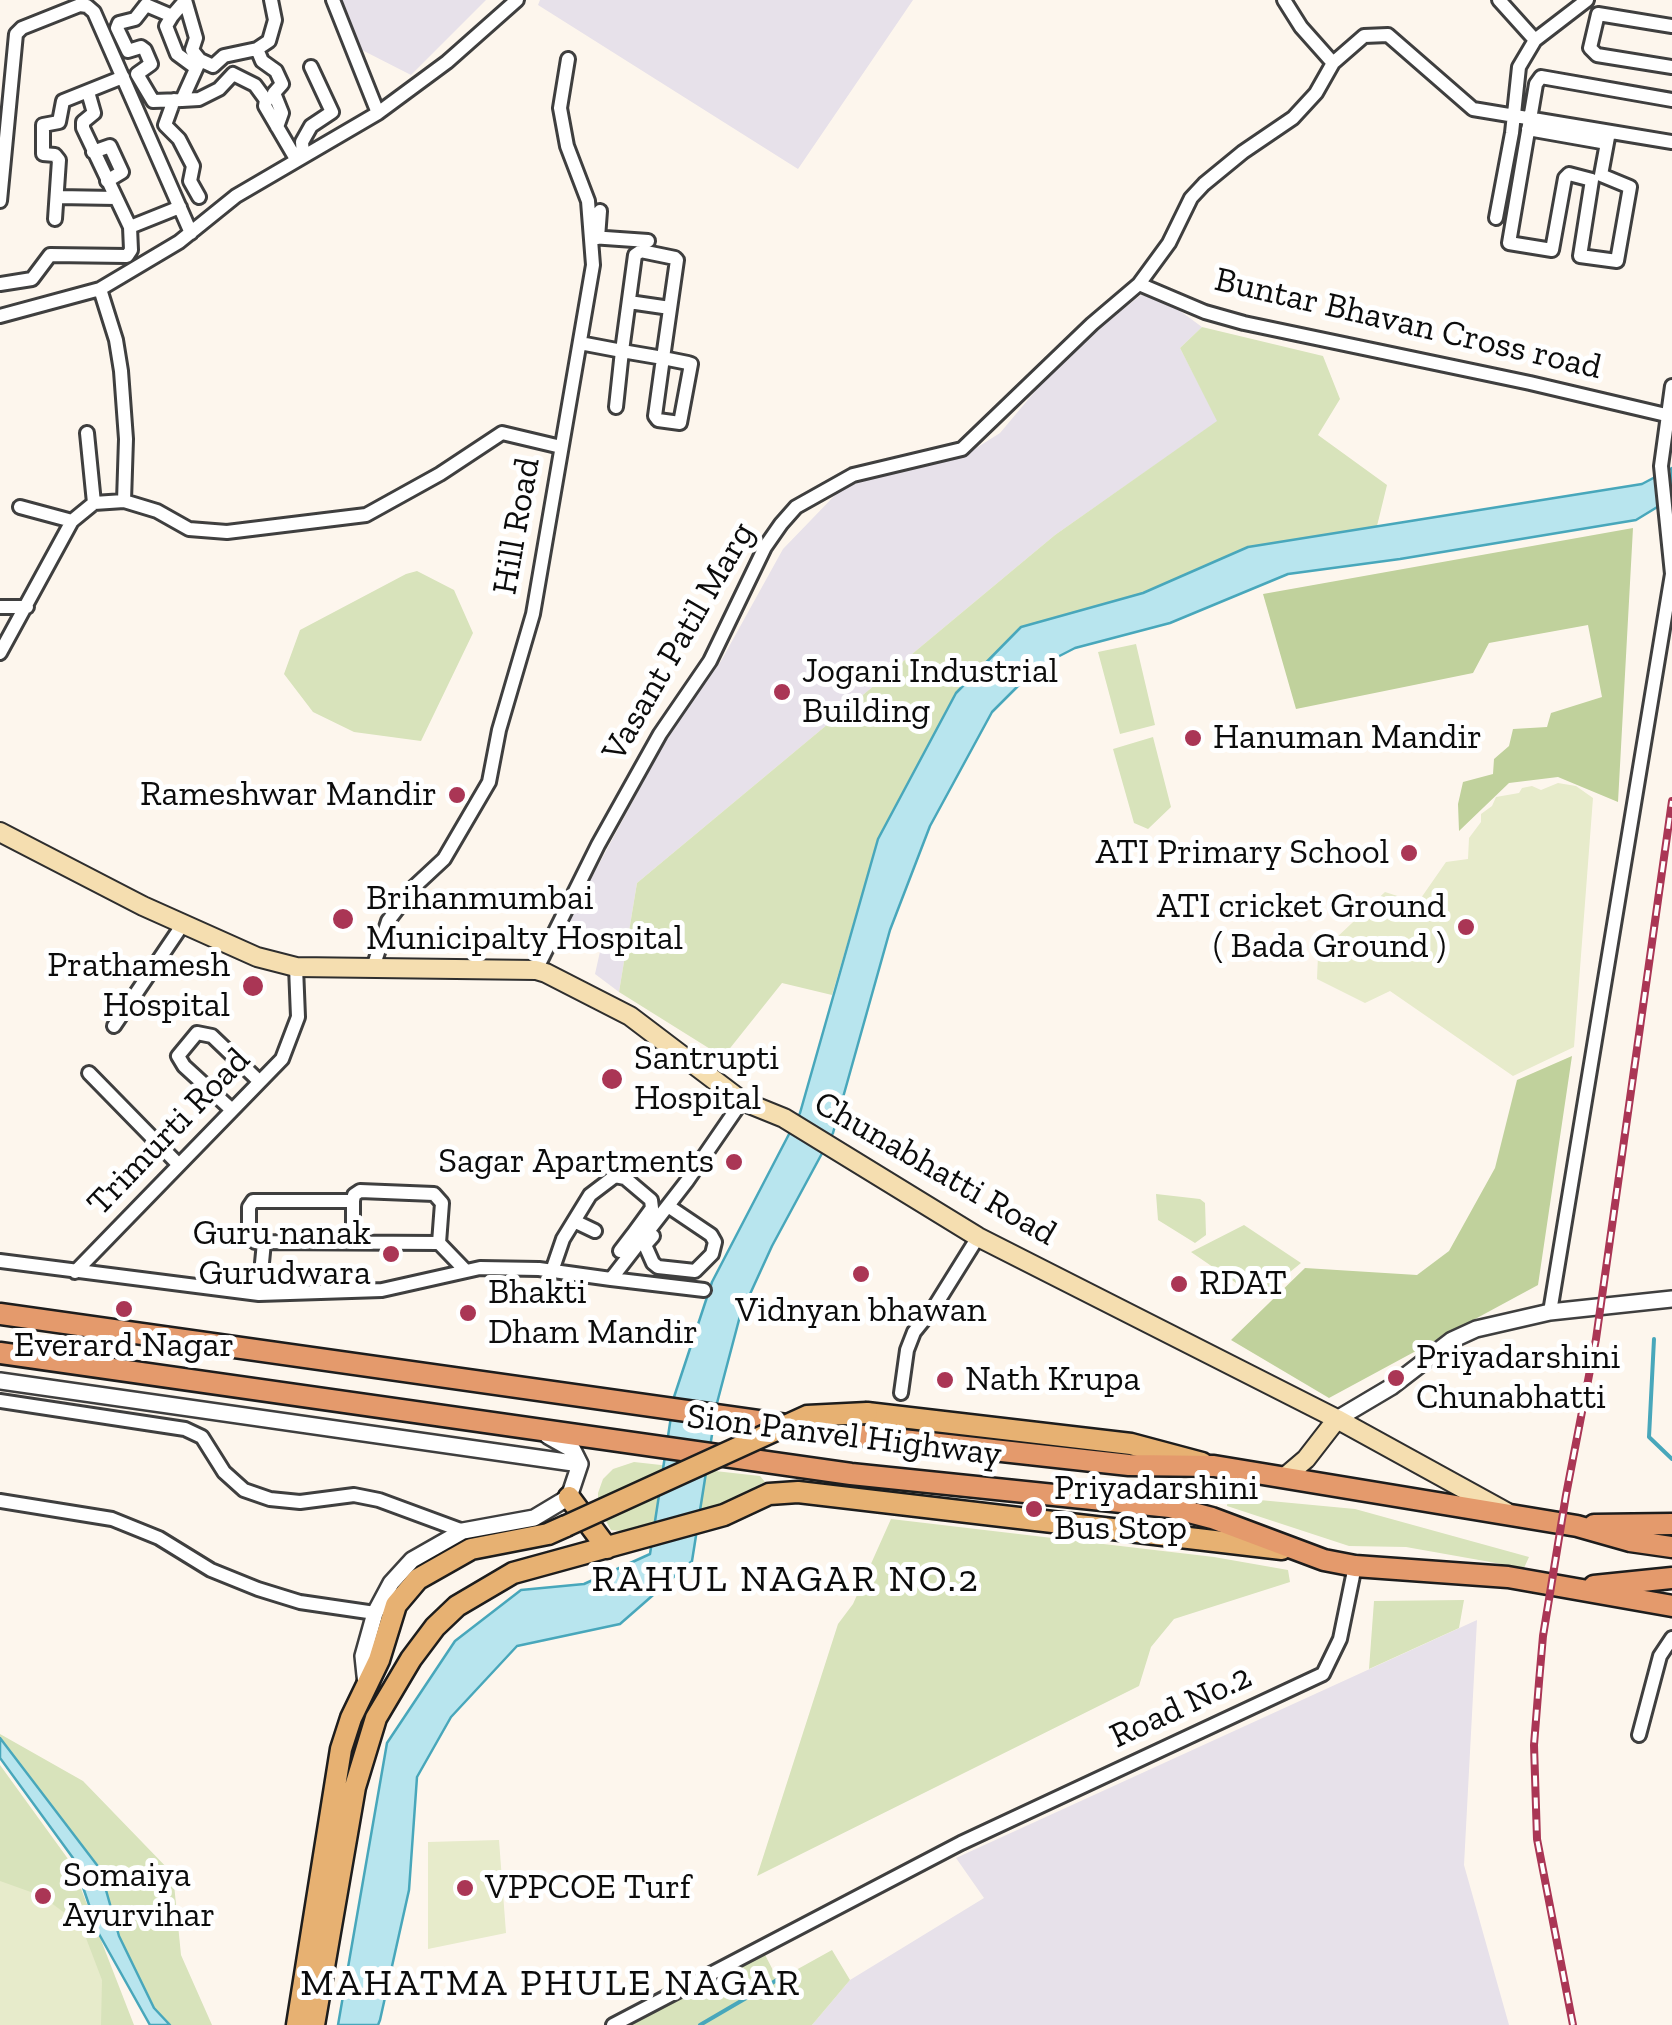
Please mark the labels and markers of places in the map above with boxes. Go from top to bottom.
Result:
place label: Jogani Industrial Building [802,651,1058,733]
marker: Jogani Industrial Building [771,681,793,703]
place label: Hanuman Mandir [1213,717,1482,759]
marker: Hanuman Mandir [1182,727,1204,749]
place label: Rameshwar Mandir [140,774,437,816]
marker: Rameshwar Mandir [446,784,468,806]
place label: ATI Primary School [1095,832,1389,874]
marker: ATI Primary School [1398,842,1420,864]
place label: Brihanmumbai Municipalty Hospital [366,878,683,960]
place label: ATI cricket Ground ( Bada Ground ) [1157,886,1446,968]
marker: Brihanmumbai Municipalty Hospital [330,906,356,932]
marker: ATI cricket Ground ( Bada Ground ) [1455,916,1477,938]
place label: Prathamesh Hospital [47,945,230,1027]
marker: Prathamesh Hospital [240,973,266,999]
place label: Santrupti Hospital [634,1038,779,1120]
marker: Santrupti Hospital [599,1066,625,1092]
place label: Sagar Apartments [438,1141,714,1183]
marker: Sagar Apartments [723,1151,745,1173]
place label: Guru nanak Gurudwara [193,1213,371,1295]
marker: Guru nanak Gurudwara [380,1243,402,1265]
marker: Vidnyan bhawan [850,1263,872,1285]
place label: RDAT [1199,1263,1287,1305]
place label: Bhakti Dham Mandir [488,1272,698,1354]
marker: RDAT [1168,1273,1190,1295]
place label: Vidnyan bhawan [735,1290,987,1332]
marker: Everard Nagar [113,1298,135,1320]
marker: Bhakti Dham Mandir [457,1302,479,1324]
place label: Everard Nagar [14,1325,234,1367]
place label: Priyadarshini Chunabhatti [1416,1337,1620,1419]
place label: Nath Krupa [965,1359,1140,1401]
marker: Priyadarshini Chunabhatti [1385,1367,1407,1389]
marker: Nath Krupa [934,1369,956,1391]
place label: Priyadarshini Bus Stop [1054,1468,1258,1550]
marker: Priyadarshini Bus Stop [1023,1498,1045,1520]
place label: Somaiya Ayurvihar [63,1855,215,1937]
place label: VPPCOE Turf [485,1867,691,1909]
marker: VPPCOE Turf [454,1877,476,1899]
marker: Somaiya Ayurvihar [32,1885,54,1907]

